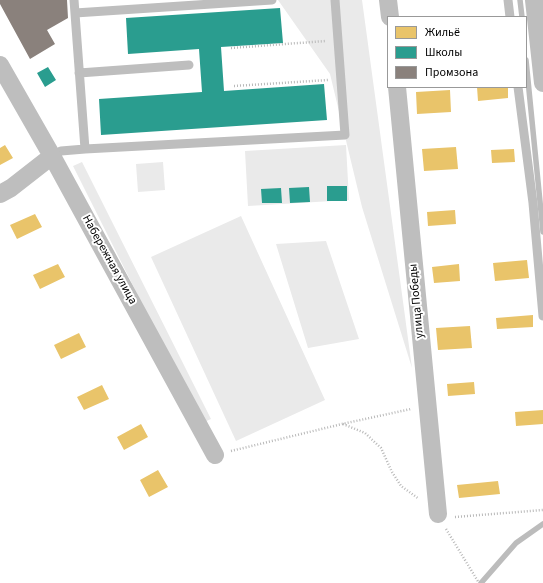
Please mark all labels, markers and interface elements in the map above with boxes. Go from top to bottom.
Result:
legend [387,16,527,88]
text: Жильё [425,24,460,41]
text: Школы [425,44,462,61]
text: Промзона [425,64,478,81]
street label: Набережная улица [78,213,140,307]
street label: улица Победы [407,263,427,339]

